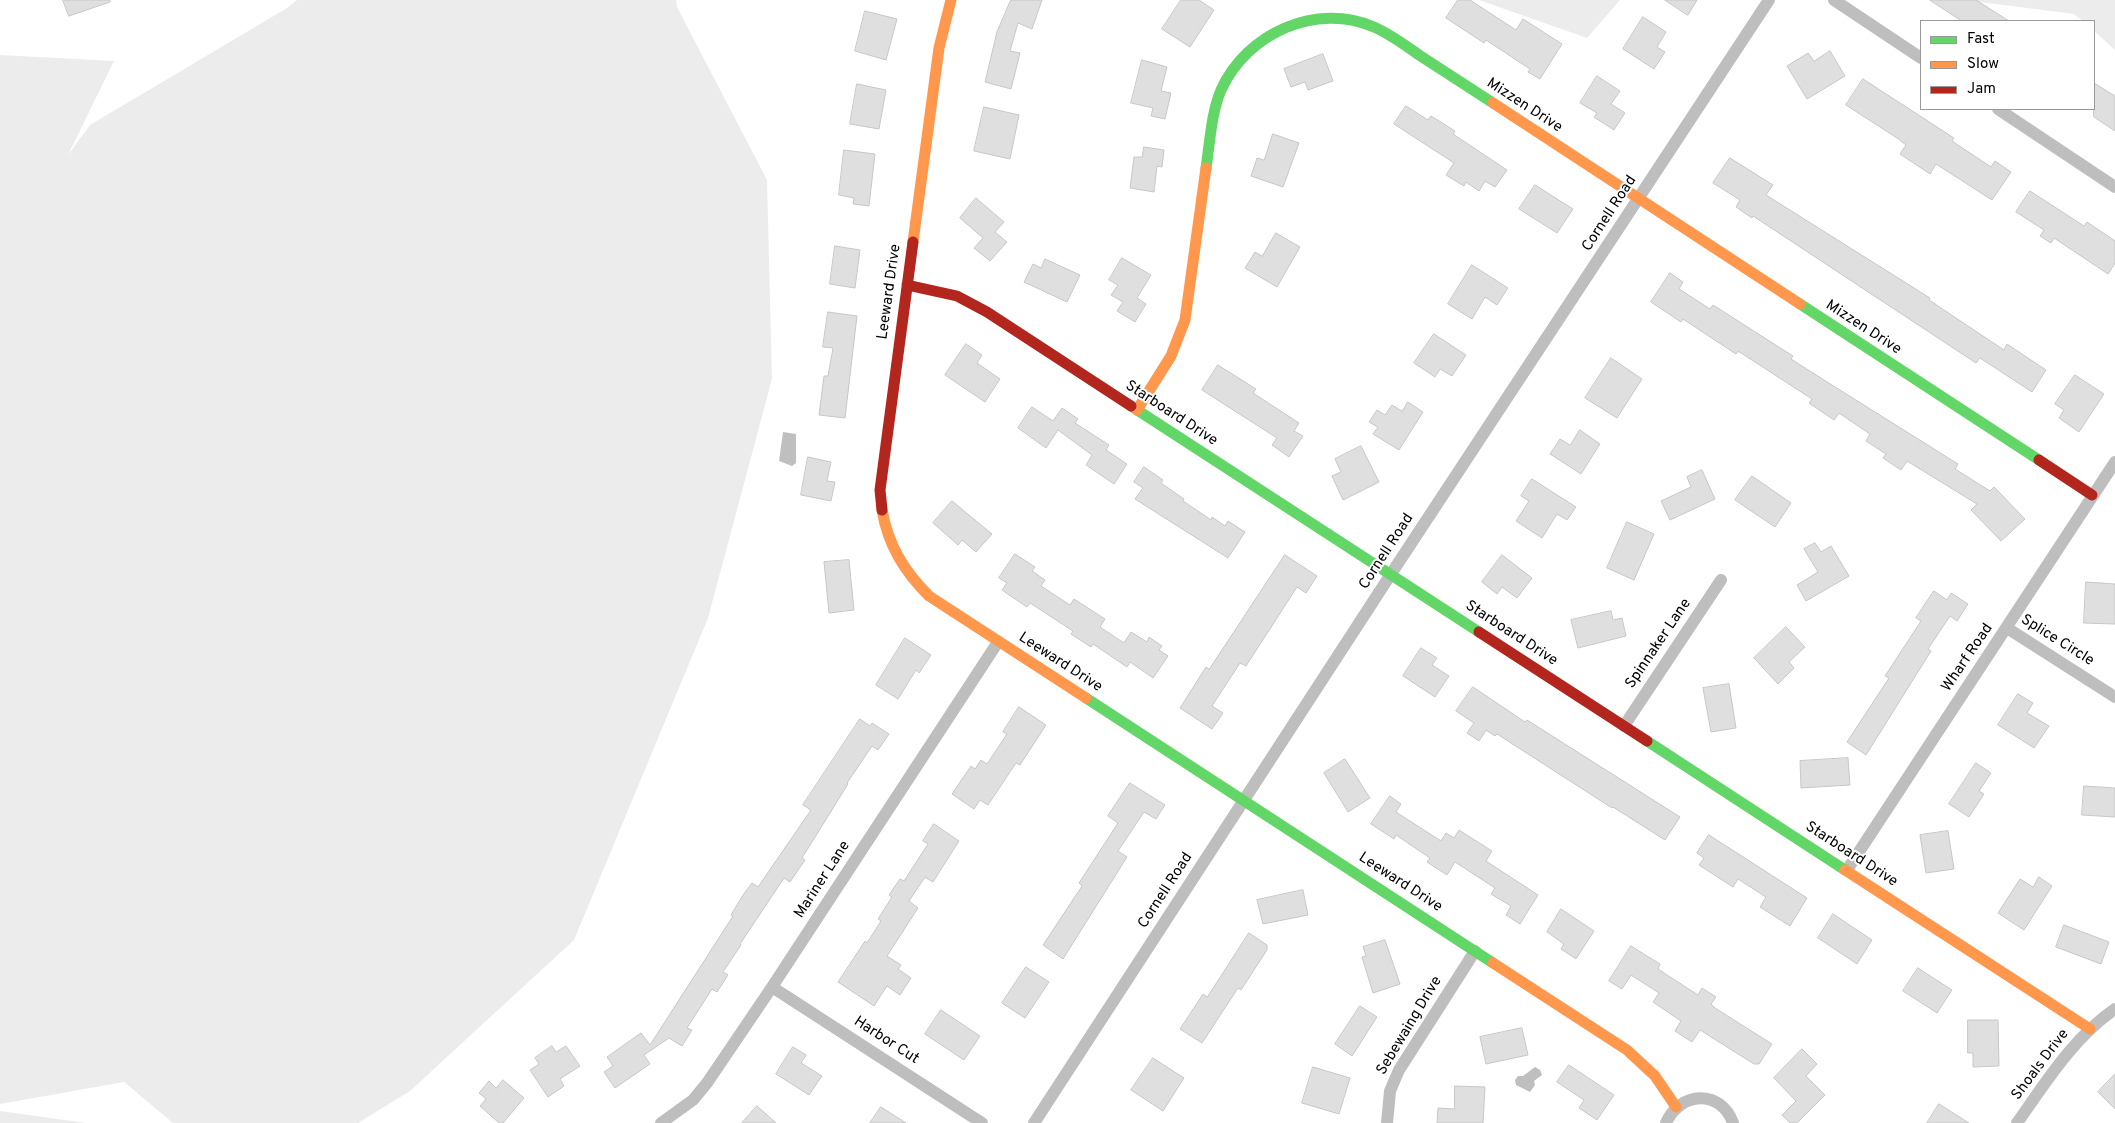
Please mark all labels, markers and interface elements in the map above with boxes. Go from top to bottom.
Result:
legend [1920,20,2095,110]
text: Fast [1967,30,1995,49]
text: Slow [1967,55,1999,74]
street label: Mizzen Drive [1483,75,1565,137]
text: Jam [1967,80,1996,99]
street label: Cornell Road [1579,173,1641,255]
street label: Leeward Drive [874,243,906,341]
street label: Mizzen Drive [1822,297,1904,359]
street label: Starboard Drive [1121,377,1221,451]
street label: Cornell Road [1356,511,1418,593]
street label: Spinnaker Lane [1622,596,1696,692]
street label: Starboard Drive [1461,597,1561,671]
street label: Splice Circle [2017,611,2097,671]
street label: Wharf Road [1939,620,1997,696]
street label: Leeward Drive [1015,629,1105,697]
street label: Starboard Drive [1801,818,1901,892]
street label: Mariner Lane [791,838,855,922]
street label: Leeward Drive [1355,849,1445,917]
street label: Cornell Road [1135,850,1197,932]
street label: Sebewaing Drive [1373,973,1447,1079]
street label: Harbor Cut [850,1013,922,1069]
street label: Shoals Drive [2008,1026,2074,1104]

